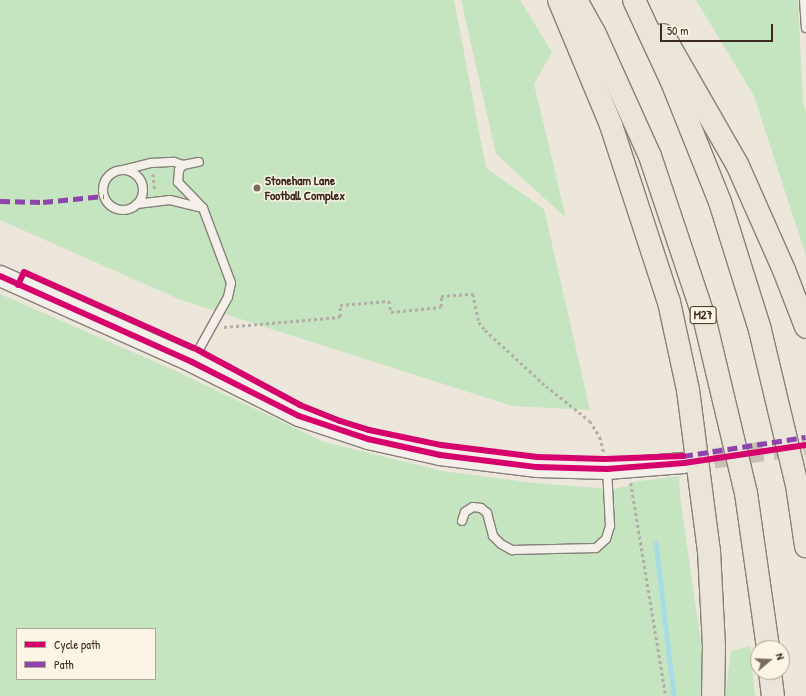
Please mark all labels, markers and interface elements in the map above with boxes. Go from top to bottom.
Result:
scale bar [662,16,775,42]
text: 50 m [667,22,688,39]
place label: Stoneham Lane Football Complex [265,173,345,204]
marker: Stoneham Lane Football Complex [252,183,262,193]
road number: M27 [689,305,717,325]
legend [16,628,156,680]
text: Cycle path [54,636,100,653]
north arrow [750,640,790,680]
text: N [773,651,788,661]
text: Path [54,656,74,673]

